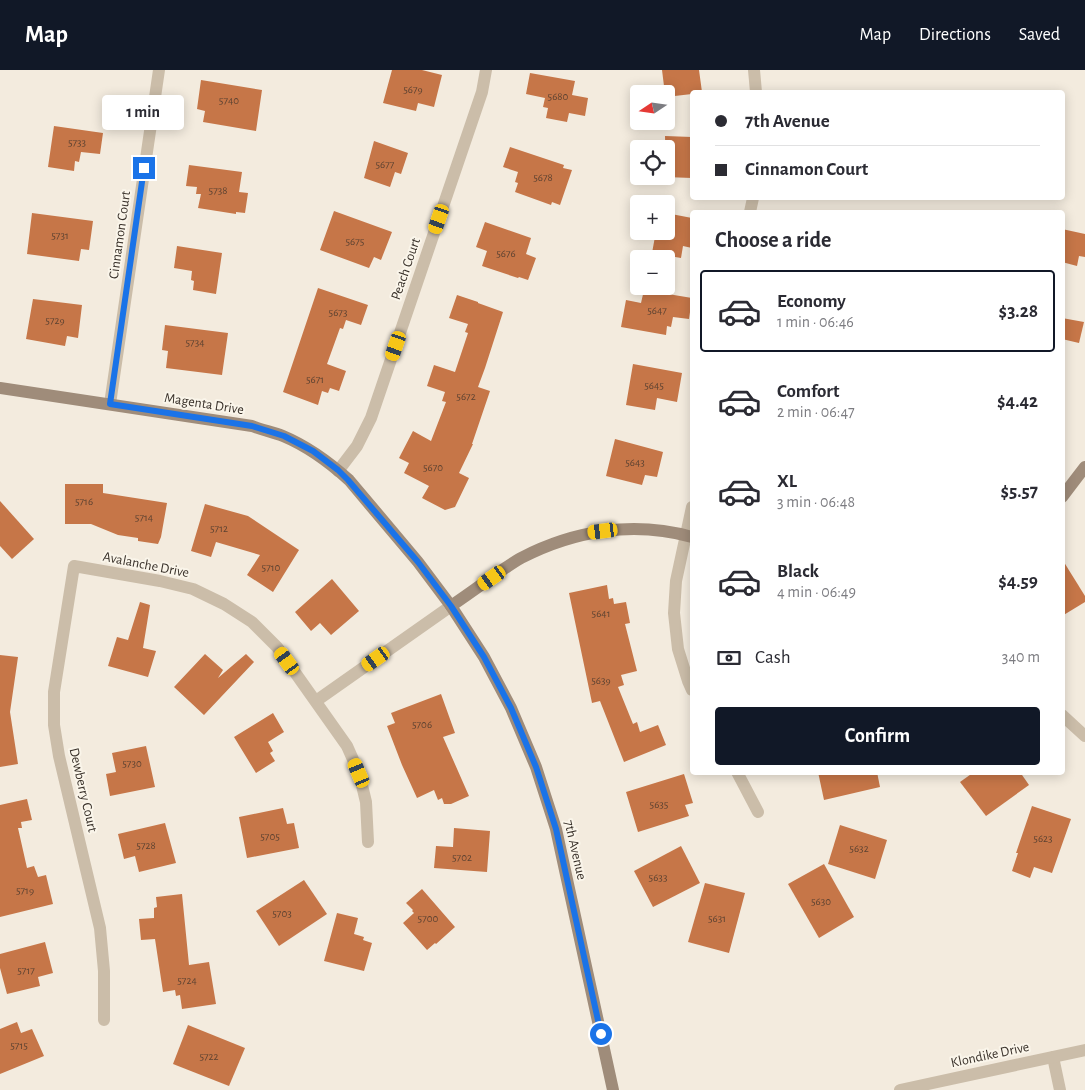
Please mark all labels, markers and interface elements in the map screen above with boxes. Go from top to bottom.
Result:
text: Map [25,23,68,47]
text: Map [860,26,891,44]
text: Directions [919,26,991,44]
text: Saved [1019,26,1060,44]
house number: 5679 [403,84,423,95]
north arrow [630,85,675,130]
map controls [630,85,675,295]
house number: 5680 [548,91,569,102]
house number: 5740 [219,95,239,106]
callout: 1 min [103,96,185,131]
text: 1 min [126,104,160,120]
text: 7th Avenue [745,112,830,131]
house number: 5733 [68,137,87,148]
button: locate [630,140,675,185]
route end [133,157,155,179]
house number: 5677 [376,159,395,170]
text: Cinnamon Court [745,160,868,179]
house number: 5678 [533,172,553,183]
house number: 5738 [209,185,227,196]
street label: Cinnamon Court [107,190,133,280]
button: + [630,195,675,240]
car [427,202,450,236]
text: Choose a ride [715,229,831,251]
house number: 5731 [51,230,69,241]
house number: 5675 [346,236,365,247]
street label: Peach Court [389,236,423,302]
house number: 5676 [496,248,516,259]
button: − [630,250,675,295]
icon: car [717,289,762,334]
text: Economy [777,292,846,311]
text: $3.28 [999,302,1038,321]
house number: 5647 [647,305,667,316]
house number: 5673 [329,307,348,318]
text: 1 min · 06:46 [777,314,854,330]
house number: 5729 [45,315,65,326]
car [384,329,407,363]
house number: 5734 [185,337,205,348]
house number: 5671 [306,374,324,385]
icon: car [717,379,762,424]
house number: 5645 [644,380,664,391]
text: Comfort [777,382,839,401]
street label: Magenta Drive [163,391,245,417]
house number: 5672 [456,391,476,402]
text: $4.42 [997,392,1038,411]
text: 2 min · 06:47 [777,404,855,420]
house number: 5643 [625,457,645,468]
house number: 5670 [423,462,443,473]
icon: car [717,469,762,514]
text: XL [777,472,797,491]
text: $5.57 [1000,482,1038,501]
text: 3 min · 06:48 [777,494,855,510]
house number: 5716 [75,496,93,507]
house number: 5714 [135,512,153,523]
car [587,522,618,540]
house number: 5712 [210,523,228,534]
street label: Avalanche Drive [102,550,190,580]
icon: car [717,559,762,604]
house number: 5710 [262,562,281,573]
text: Black [777,562,819,581]
car [475,563,508,593]
text: $4.59 [998,572,1038,591]
text: 4 min · 06:49 [777,584,856,600]
house number: 5641 [592,608,610,619]
car [272,644,301,678]
car [359,644,392,674]
icon: cash [715,644,743,672]
text: Cash [755,648,791,667]
text: 340 m [1002,649,1040,665]
house number: 5639 [591,675,611,686]
button: Confirm [715,707,1040,765]
house number: 5706 [412,719,432,730]
street label: Dewberry Court [67,747,100,834]
car [346,756,371,790]
house number: 5730 [122,758,142,769]
house number: 5635 [650,799,669,810]
street label: 7th Avenue [561,819,589,881]
house number: 5705 [260,831,280,842]
house number: 5623 [1033,833,1053,844]
house number: 5728 [136,840,156,851]
house number: 5632 [849,843,869,854]
house number: 5702 [452,852,472,863]
house number: 5633 [649,872,668,883]
house number: 5719 [16,885,34,896]
house number: 5630 [811,896,831,907]
house number: 5703 [272,908,292,919]
house number: 5700 [418,913,439,924]
house number: 5631 [708,913,726,924]
house number: 5717 [17,965,35,976]
house number: 5724 [177,975,197,986]
route start [590,1023,612,1045]
house number: 5715 [10,1040,28,1051]
street label: Klondike Drive [950,1040,1030,1070]
house number: 5722 [199,1051,219,1062]

